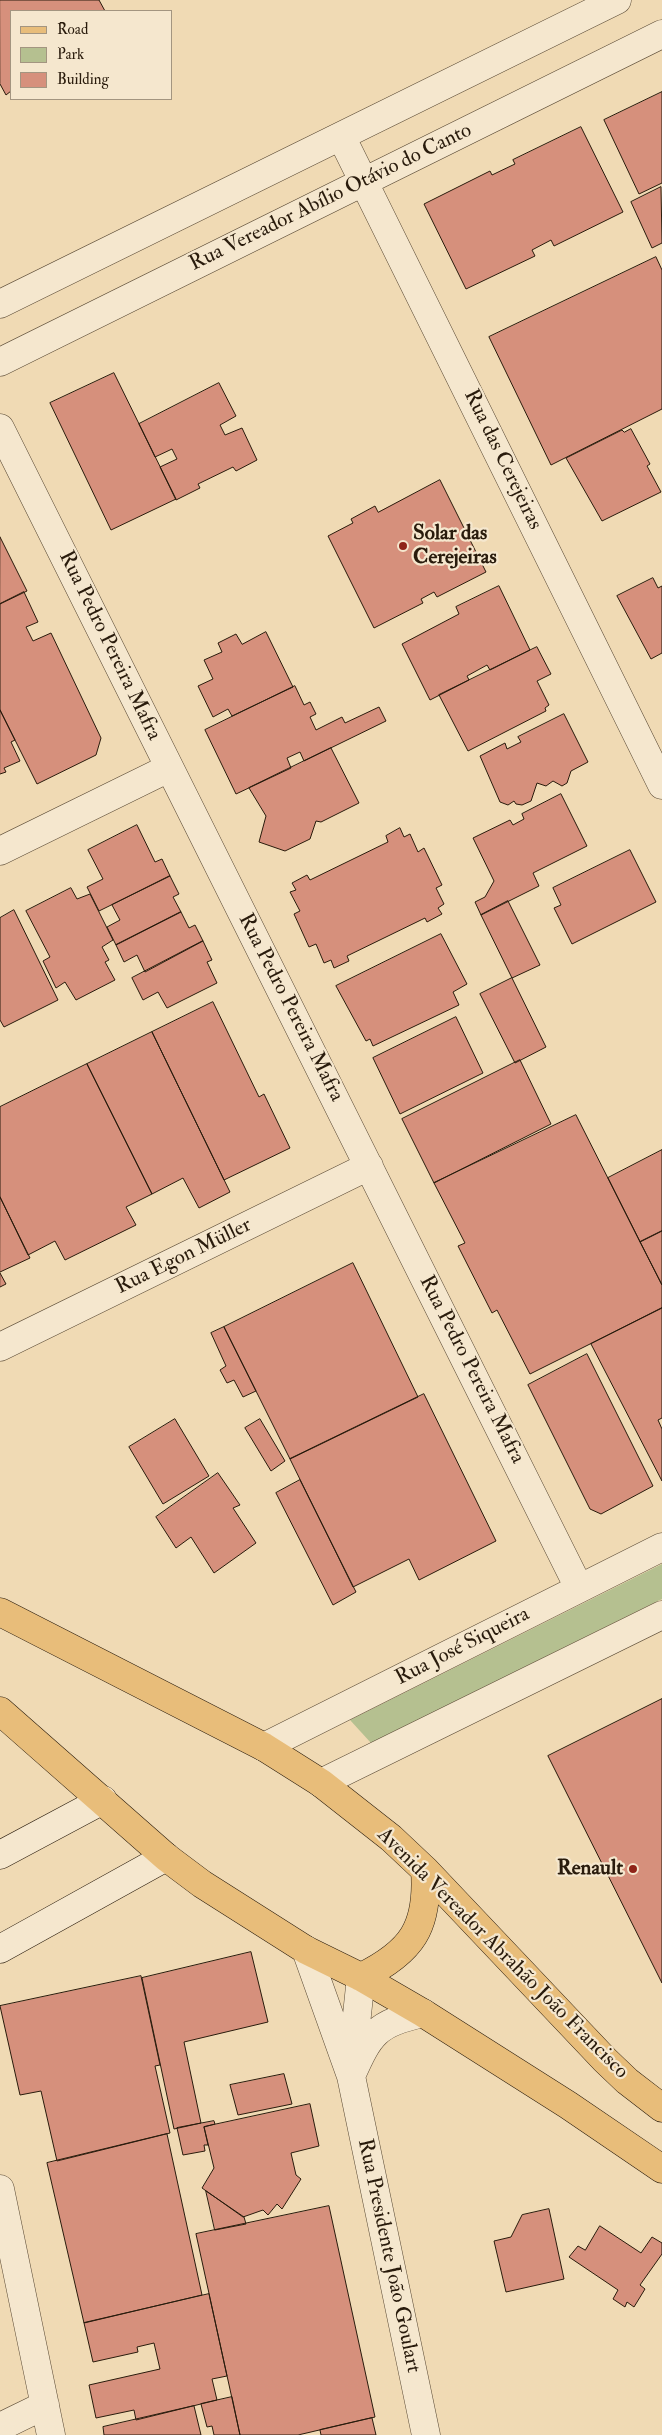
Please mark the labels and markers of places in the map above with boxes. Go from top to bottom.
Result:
place label: Solar das Cerejeiras [413,521,497,571]
marker: Solar das Cerejeiras [397,540,409,552]
place label: Renault [557,1856,623,1882]
marker: Renault [627,1863,639,1875]

